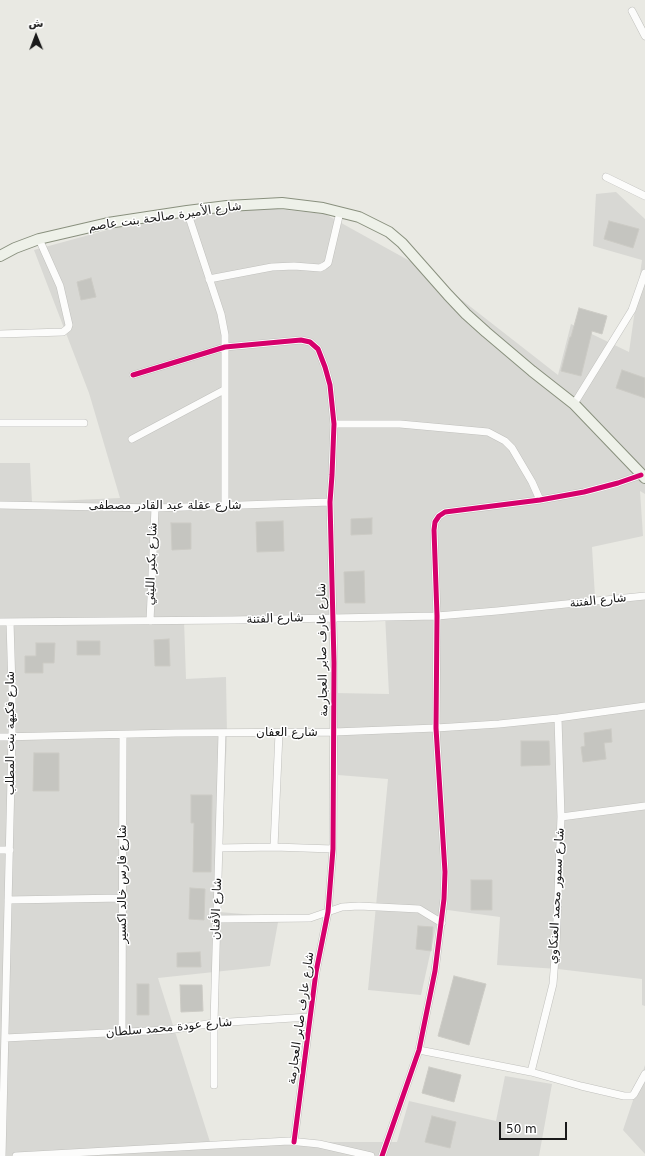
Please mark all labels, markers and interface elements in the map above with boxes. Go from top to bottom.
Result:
north arrow [16,16,56,56]
text: ش [28,17,43,30]
street label: شارع الأميرة صالحة بنت عاصم [88,199,242,235]
street label: شارع عقلة عبد القادر مصطفى [88,499,242,513]
street label: شارع بكير الليثي [143,522,161,606]
street label: شارع عارف صابر العجارمة [315,583,331,717]
street label: شارع الفتنة [569,591,627,611]
street label: شارع الفتنة [246,611,304,627]
street label: شارع فكيهة بنت المطلب [4,671,18,795]
street label: شارع العفان [256,726,318,740]
street label: شارع فارس خالد اكسير [116,825,130,943]
street label: شارع سمور محمد العنكاوي [546,828,568,964]
street label: شارع الأفنان [209,878,225,940]
street label: شارع عارف صابر العجارمة [285,951,317,1085]
street label: شارع عودة محمد سلطان [105,1015,233,1041]
scale bar [501,1114,569,1140]
text: 50 m [506,1122,537,1136]

